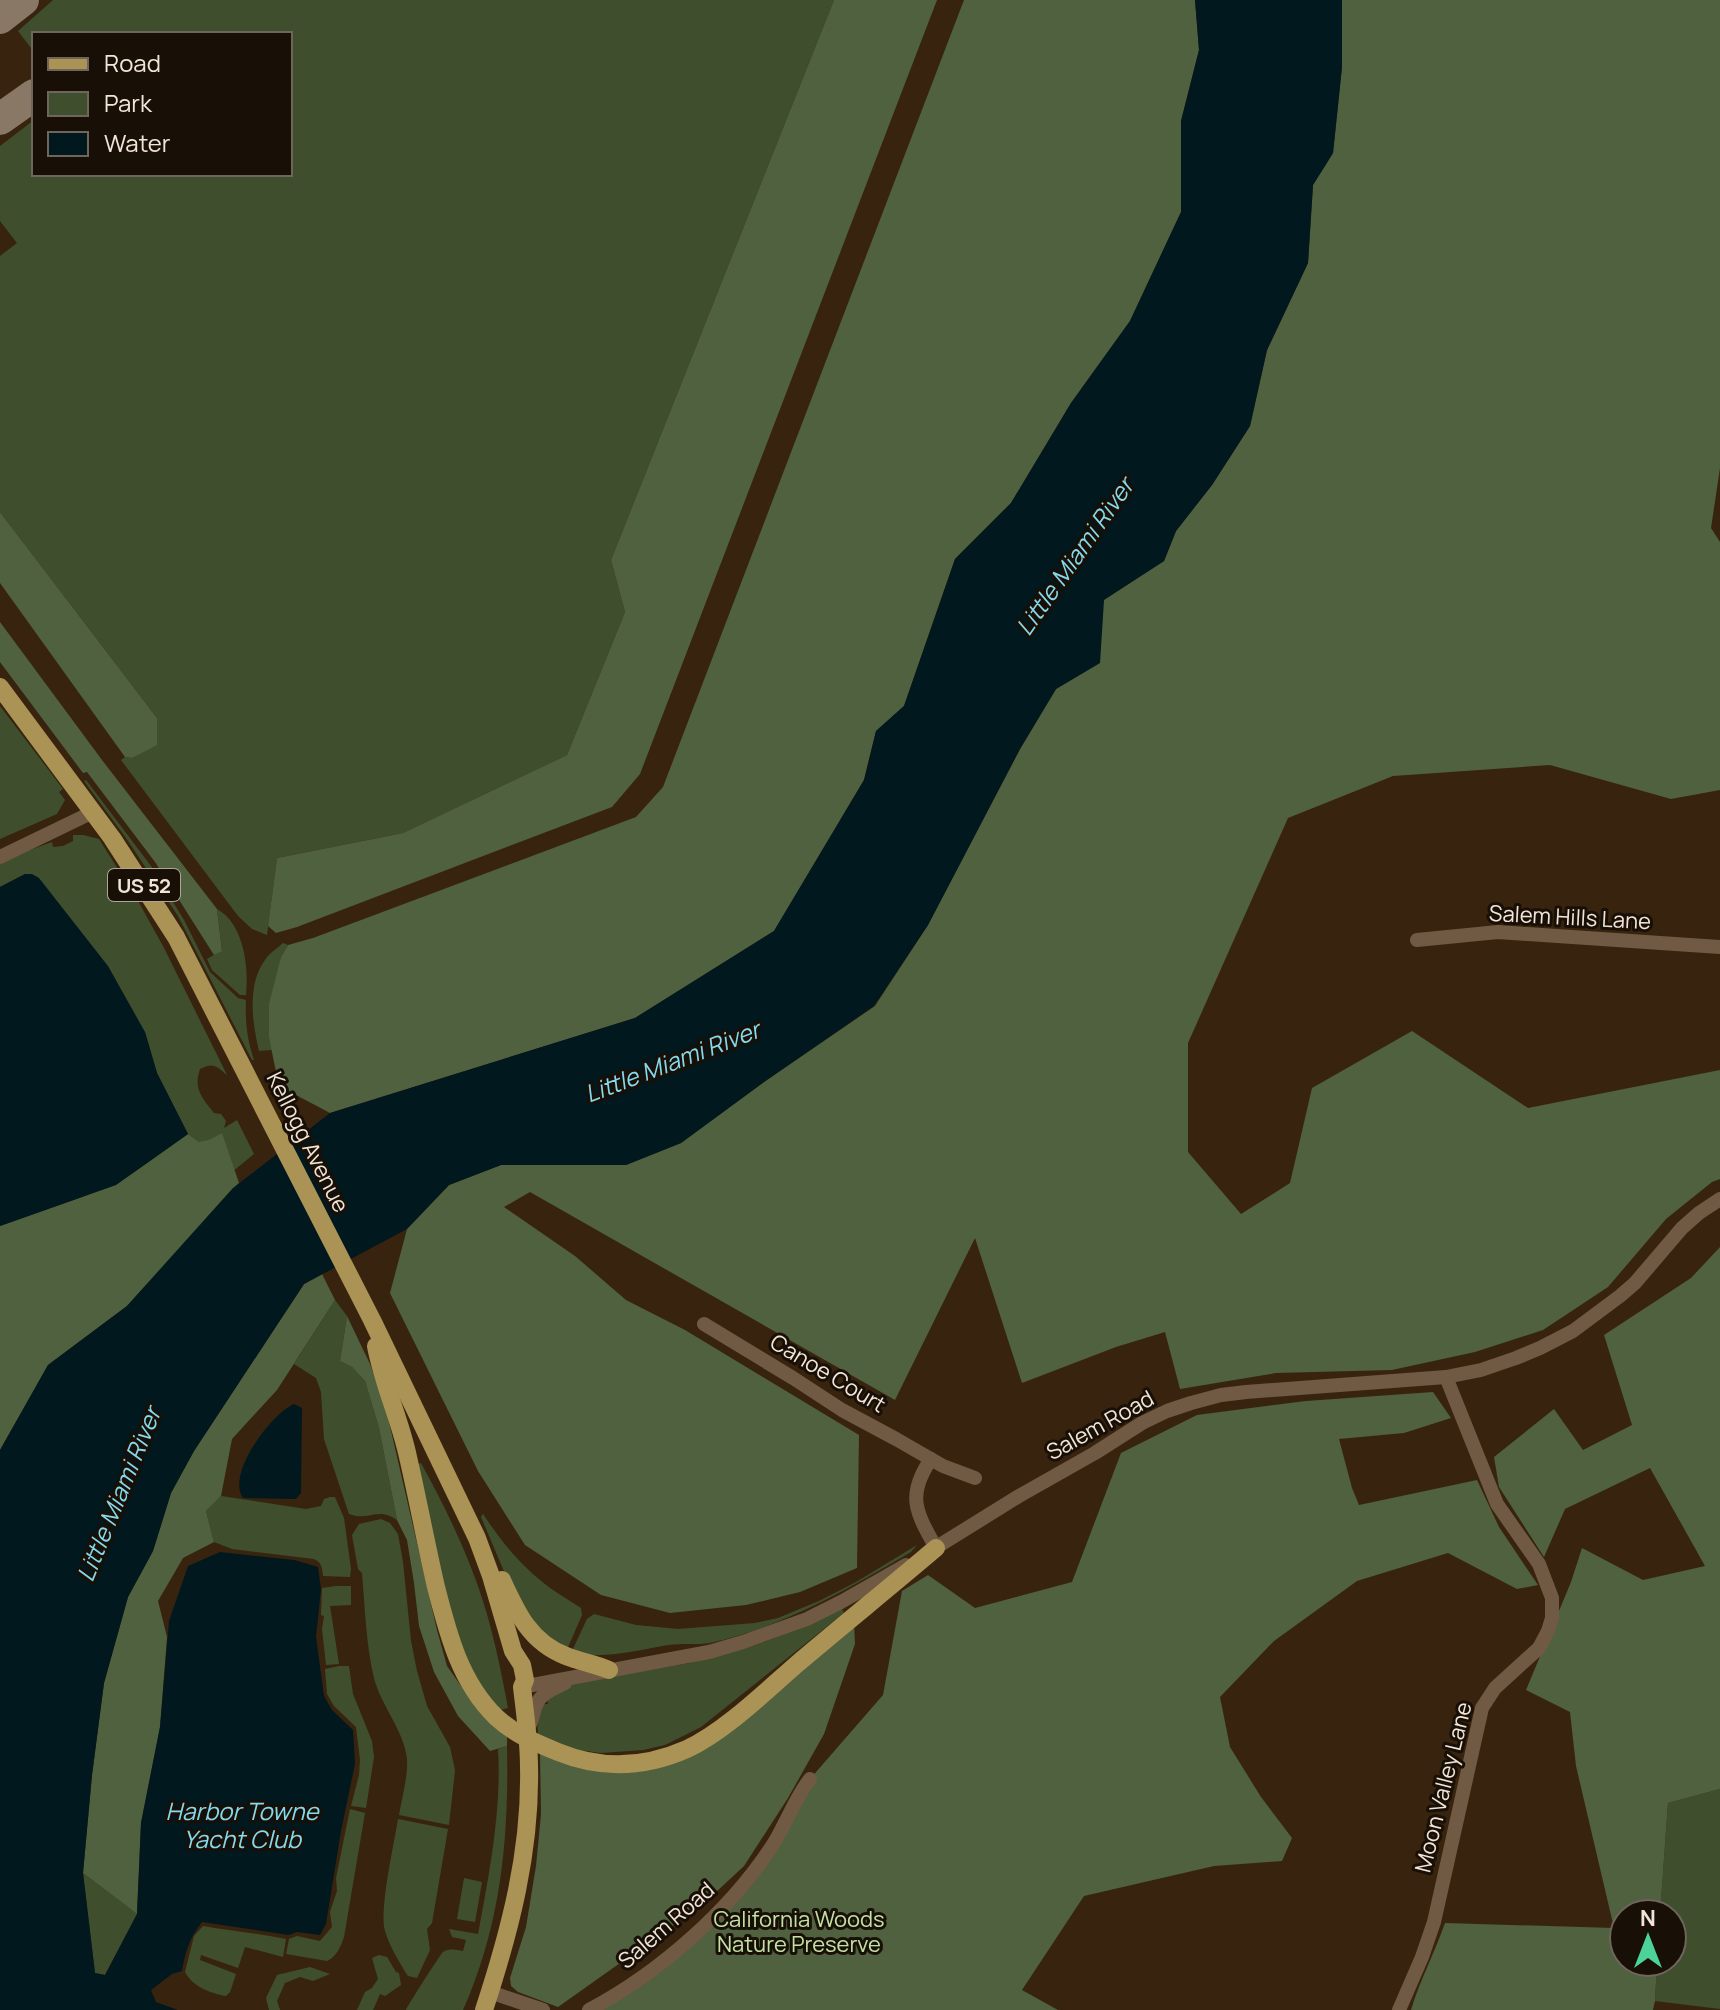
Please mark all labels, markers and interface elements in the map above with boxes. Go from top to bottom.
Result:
legend [32,32,292,176]
text: Road [104,46,161,79]
text: Park [104,86,153,119]
text: Water [104,126,171,159]
water label: Little Miami River [1007,468,1143,641]
road number: US 52 [108,869,180,901]
street label: Salem Hills Lane [1488,898,1652,936]
water label: Little Miami River [580,1011,767,1110]
street label: Kellogg Avenue [260,1067,356,1218]
street label: Canoe Court [765,1327,892,1419]
street label: Salem Road [1041,1383,1159,1467]
water label: Little Miami River [68,1399,169,1586]
street label: Moon Valley Lane [1407,1698,1479,1875]
water label: Harbor Towne Yacht Club [165,1794,320,1855]
street label: Salem Road [611,1875,721,1975]
north arrow [1608,1898,1688,1978]
text: N [1640,1903,1656,1933]
park label: California Woods Nature Preserve [713,1904,885,1959]

